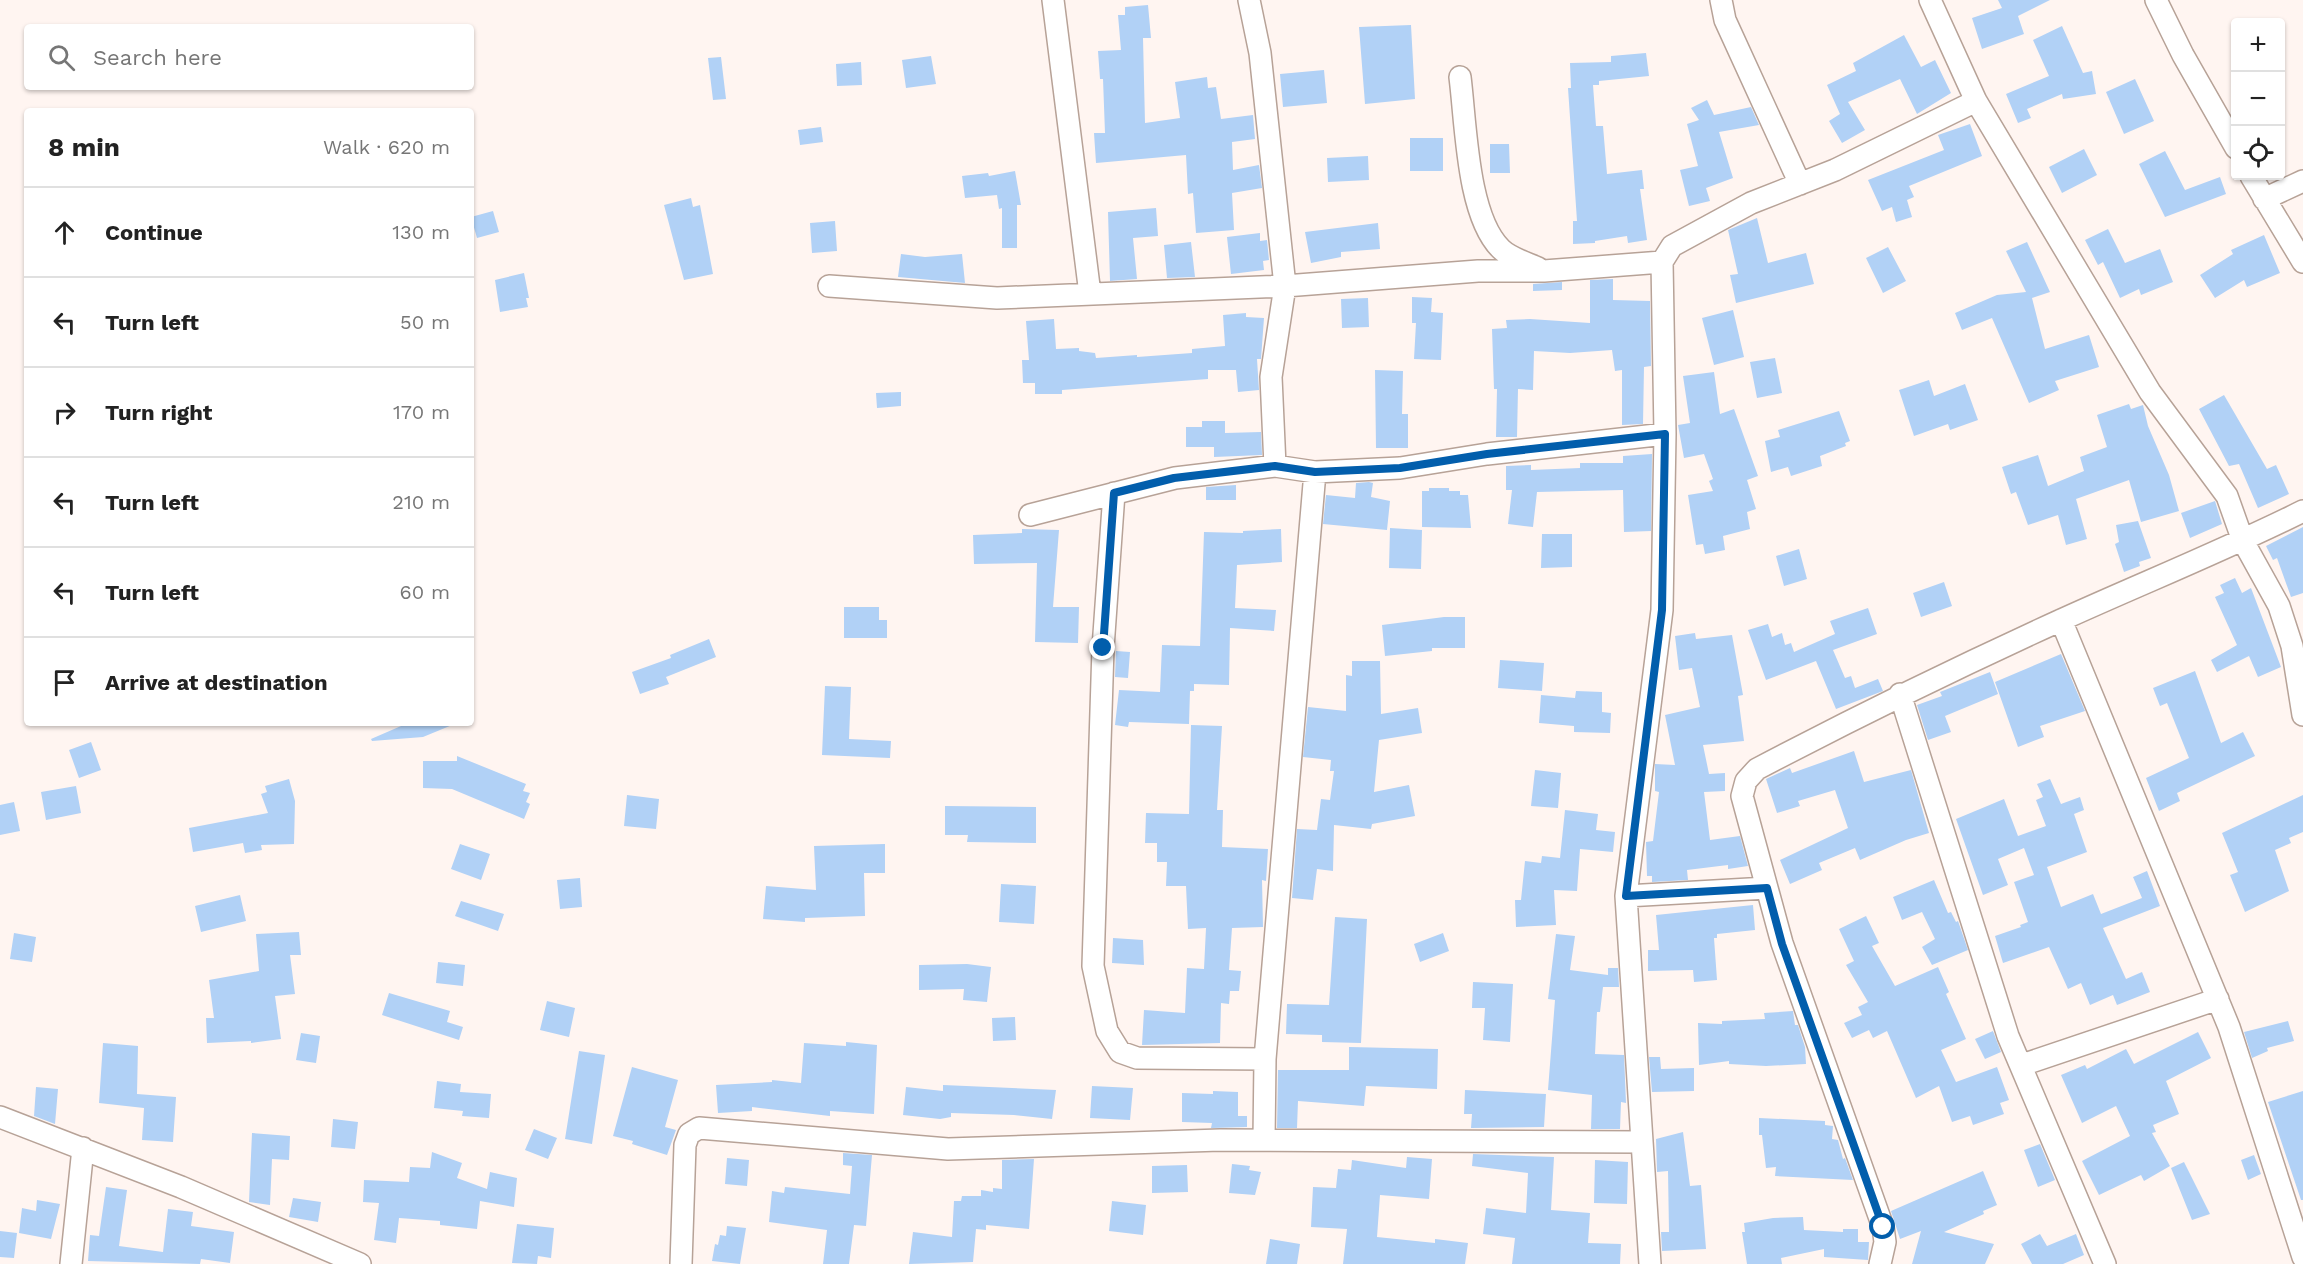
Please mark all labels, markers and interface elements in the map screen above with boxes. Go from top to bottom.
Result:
map controls [2231,18,2285,180]
button: + [2231,18,2285,72]
search box [24,24,474,90]
icon: search [45,41,78,74]
text: Search here [93,45,222,70]
button: − [2231,72,2285,126]
button: locate [2231,126,2285,180]
text: 8 min [48,132,120,162]
text: Walk · 620 m [323,135,450,159]
icon: ahead [48,216,81,249]
text: Continue [105,220,203,245]
text: 130 m [392,220,450,244]
icon: left [48,306,81,339]
text: Turn left [105,310,199,335]
text: 50 m [400,310,450,334]
icon: right [48,396,81,429]
text: Turn right [105,400,212,425]
text: 170 m [393,400,450,424]
icon: left [48,486,81,519]
text: Turn left [105,490,199,515]
text: 210 m [392,490,450,514]
icon: left [48,576,81,609]
text: Turn left [105,580,199,605]
text: 60 m [400,580,450,604]
route end [1089,634,1115,660]
icon: arrive [48,666,81,699]
text: Arrive at destination [105,670,328,695]
route start [1869,1213,1895,1239]

